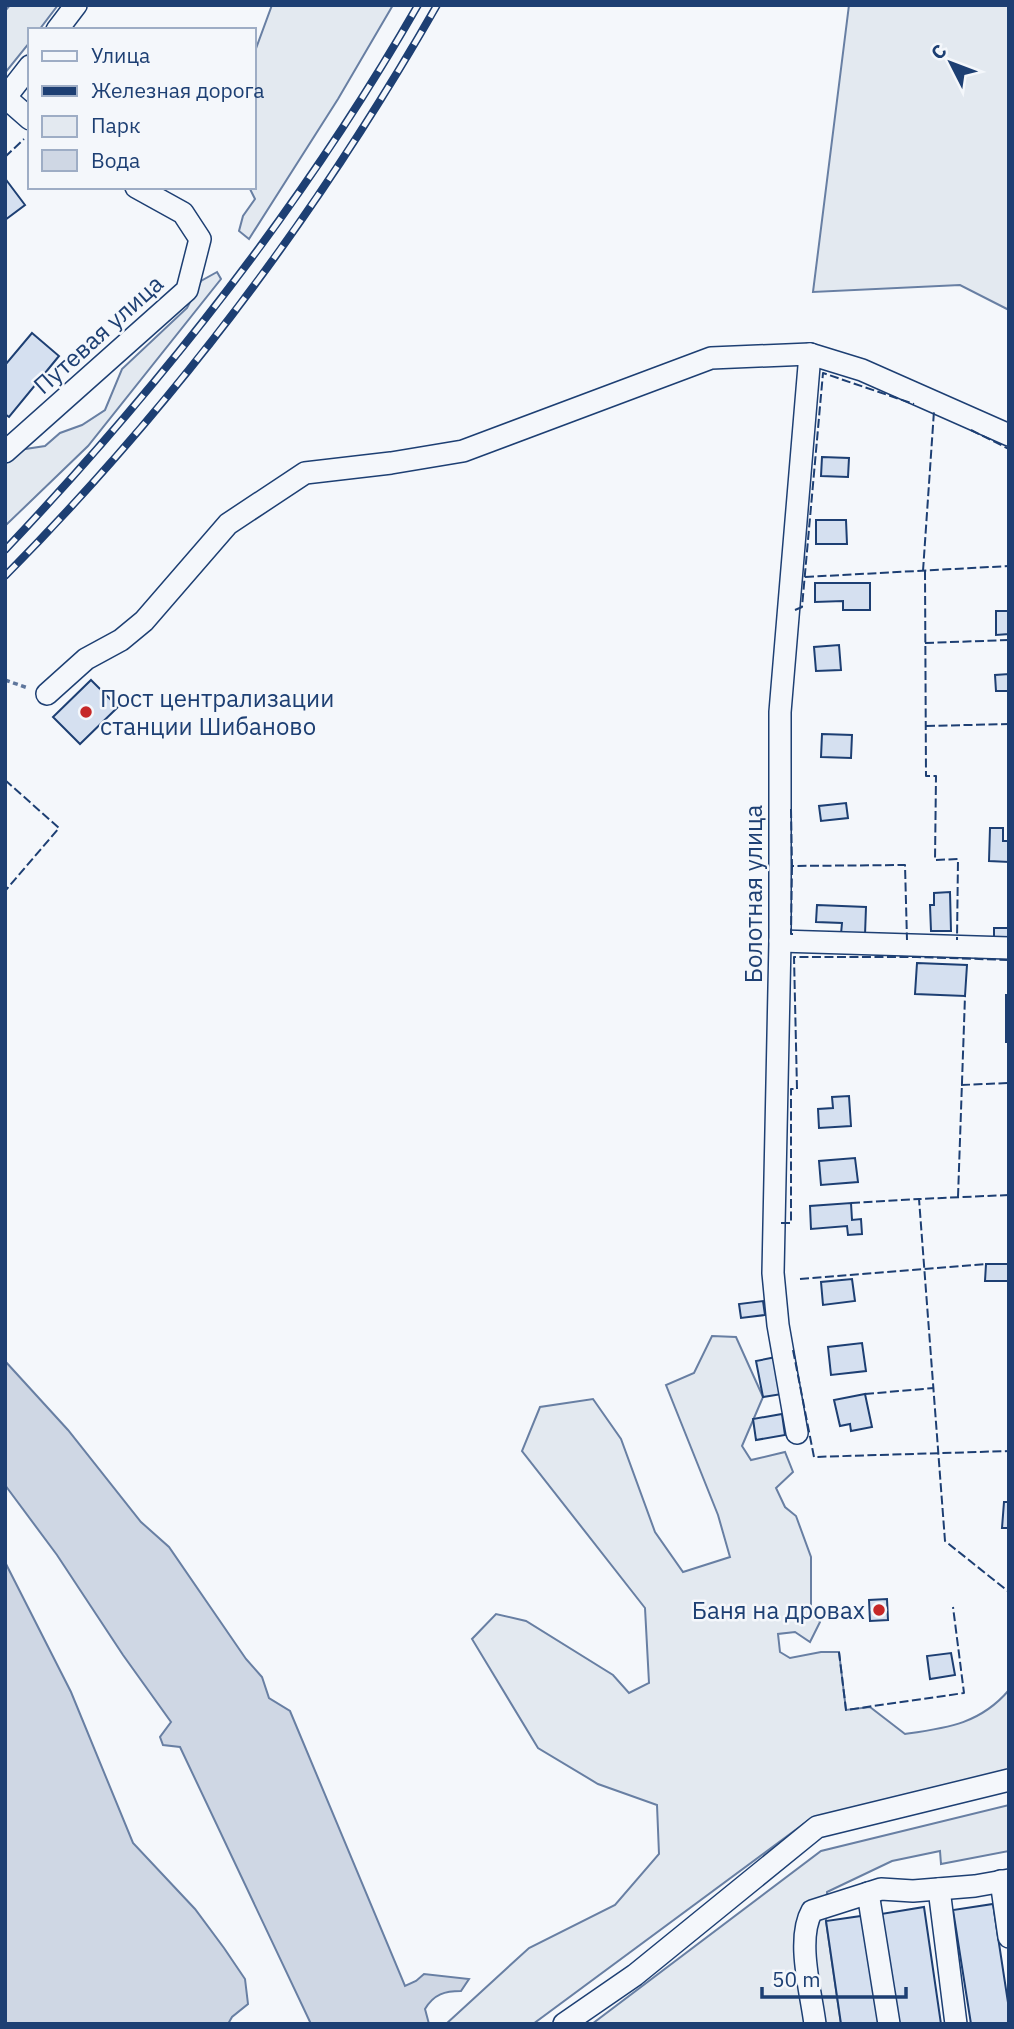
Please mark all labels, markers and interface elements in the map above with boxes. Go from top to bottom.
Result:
legend [28,28,256,189]
north arrow [916,28,986,98]
text: С [925,39,951,64]
text: Улица [91,41,150,69]
text: Железная дорога [91,76,264,104]
text: Парк [91,111,141,139]
text: Вода [91,146,140,174]
street label: Путевая улица [26,267,170,401]
place label: Пост централизации станции Шибаново [100,682,334,742]
marker: Пост централизации станции Шибаново [78,704,94,720]
street label: Болотная улица [737,805,769,983]
place label: Баня на дровах [692,1594,865,1626]
marker: Баня на дровах [871,1602,887,1618]
scale bar [762,1955,906,1999]
text: 50 m [772,1965,821,1993]

